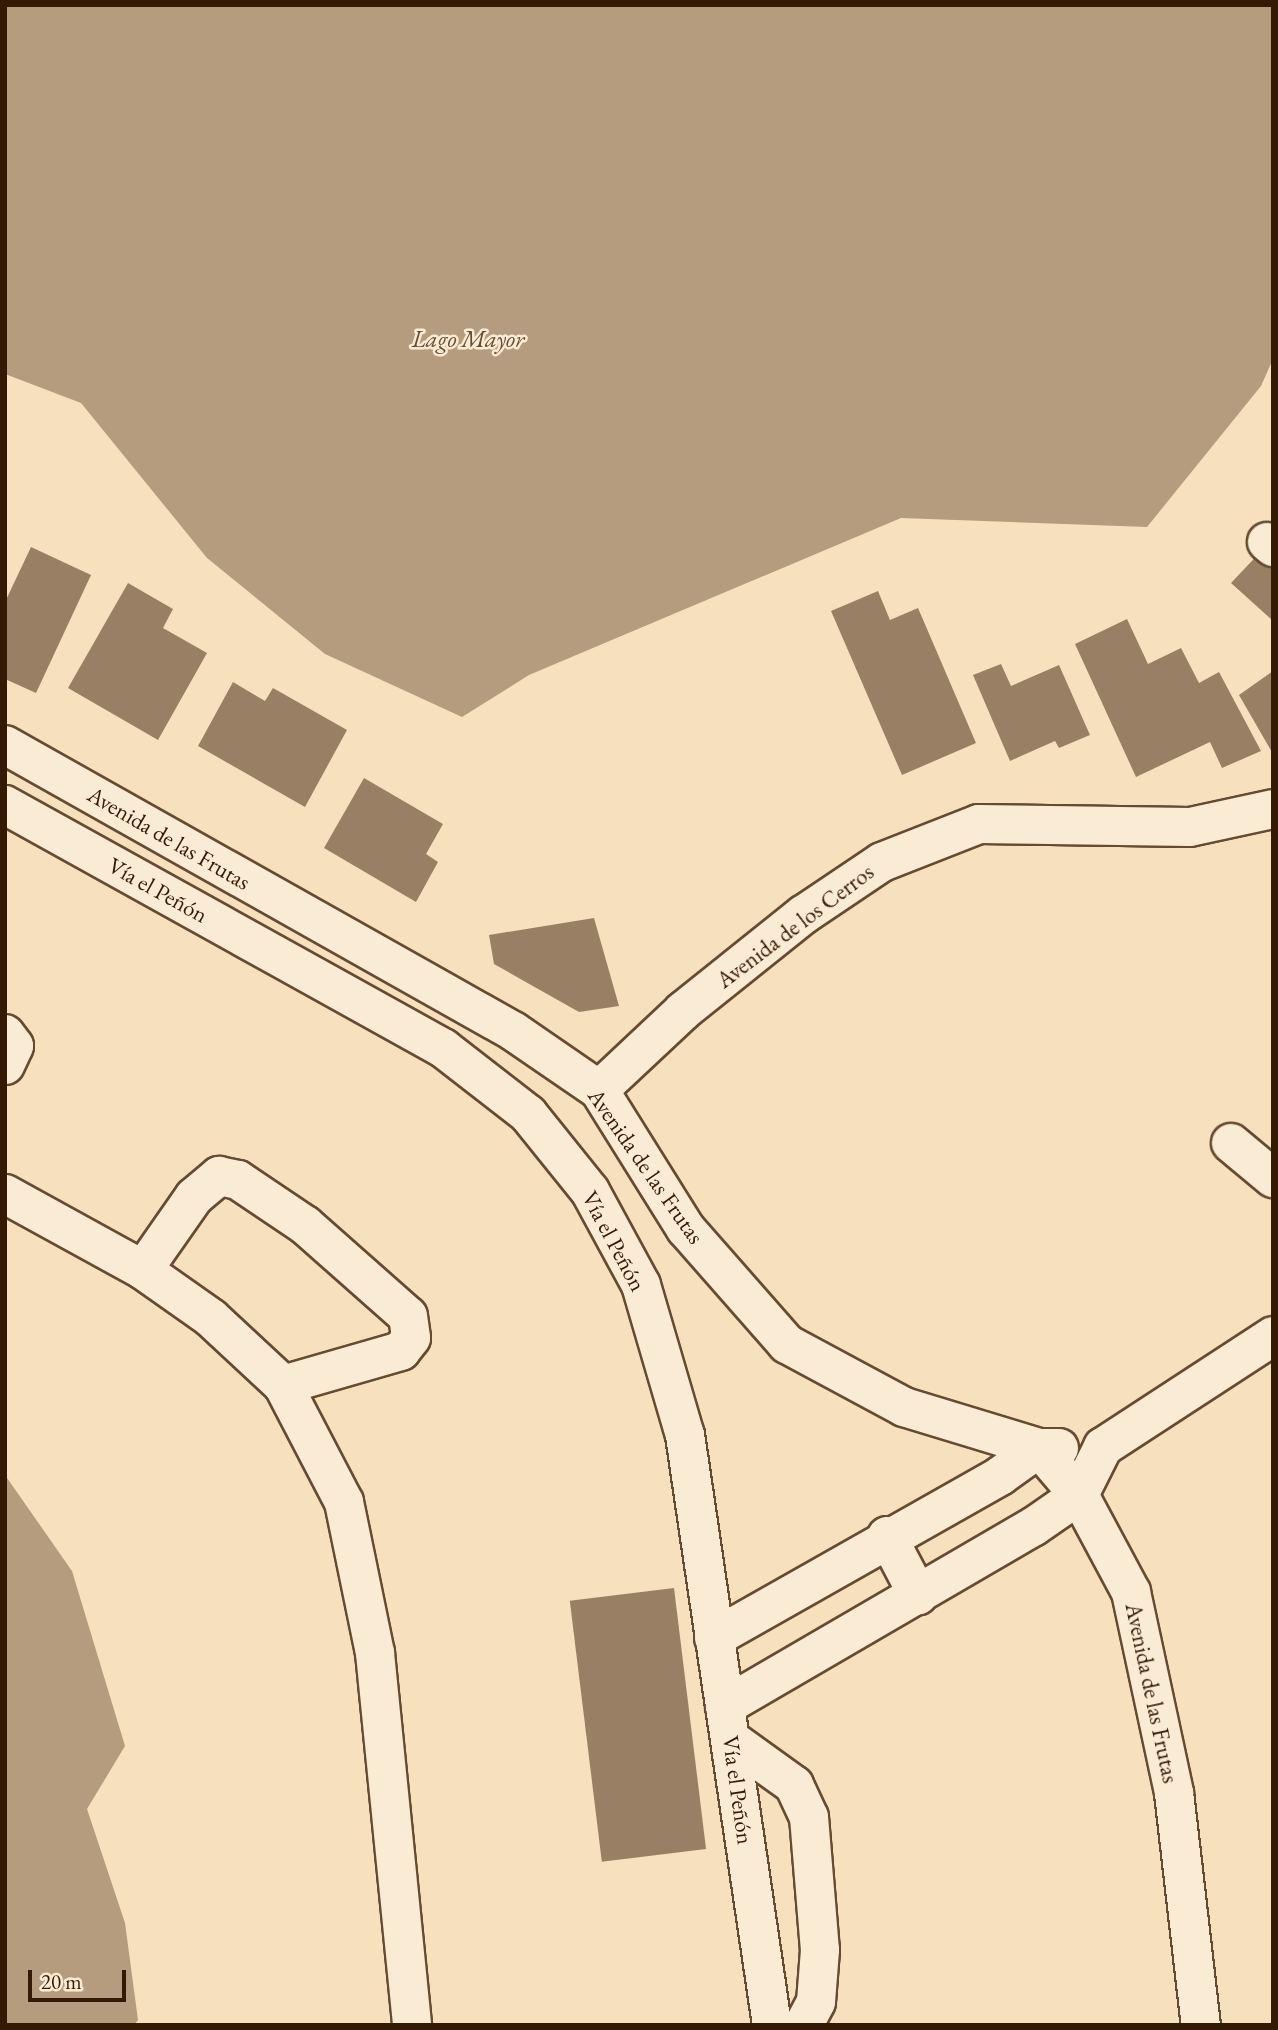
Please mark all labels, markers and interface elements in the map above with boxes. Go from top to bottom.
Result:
water label: Lago Mayor [412,325,524,353]
street label: Avenida de las Frutas [83,780,255,896]
street label: Vía el Peñón [103,851,213,929]
street label: Avenida de los Cerros [711,858,879,994]
street label: Avenida de las Frutas [582,1083,710,1249]
street label: Vía el Peñón [576,1186,652,1296]
street label: Avenida de las Frutas [1119,1600,1185,1786]
street label: Vía el Peñón [717,1734,759,1846]
scale bar [32,1956,130,2000]
text: 20 m [41,1968,82,1995]

